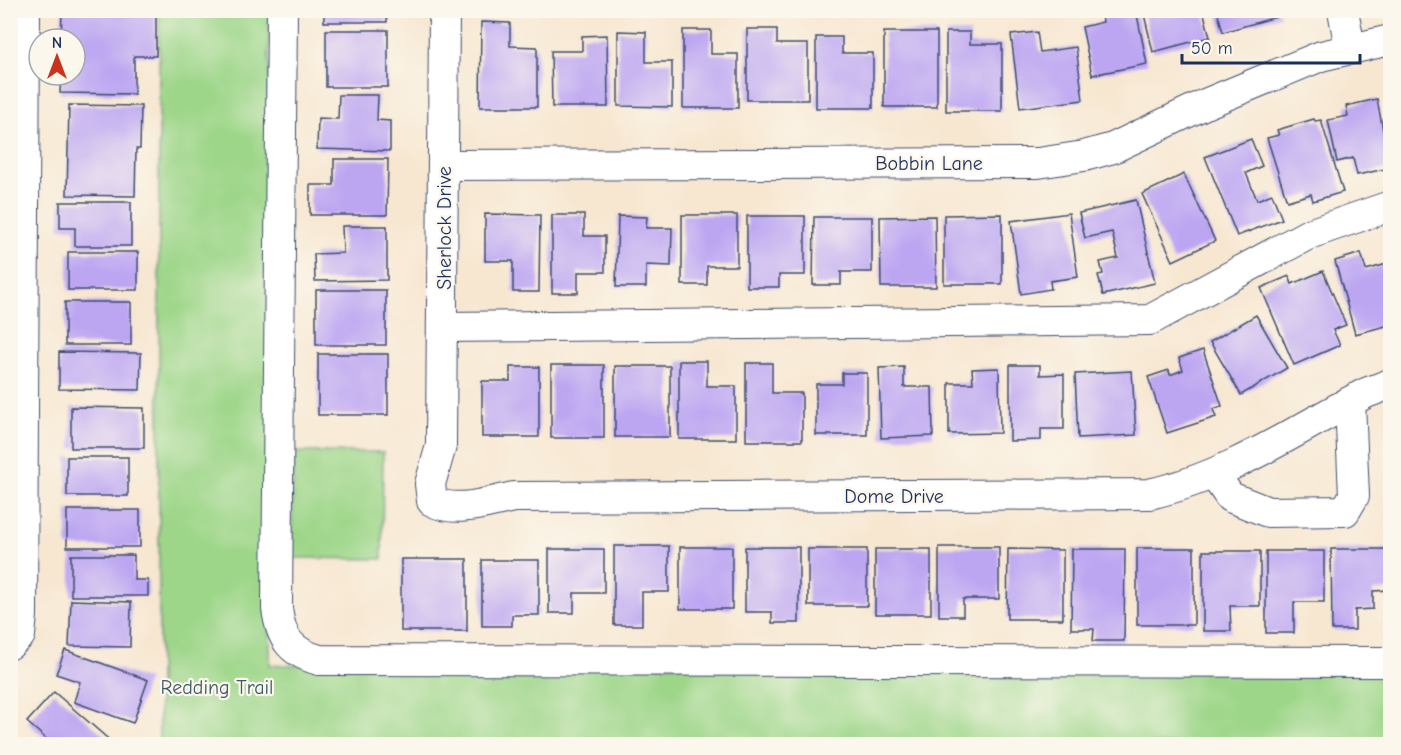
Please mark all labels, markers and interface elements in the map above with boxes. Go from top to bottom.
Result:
north arrow [27,27,87,87]
scale bar [1182,27,1360,65]
text: N [52,34,62,52]
text: 50 m [1191,38,1233,59]
street label: Bobbin Lane [875,152,983,175]
street label: Sherlock Drive [433,166,456,290]
street label: Dome Drive [844,485,944,508]
park label: Redding Trail [160,676,274,699]

